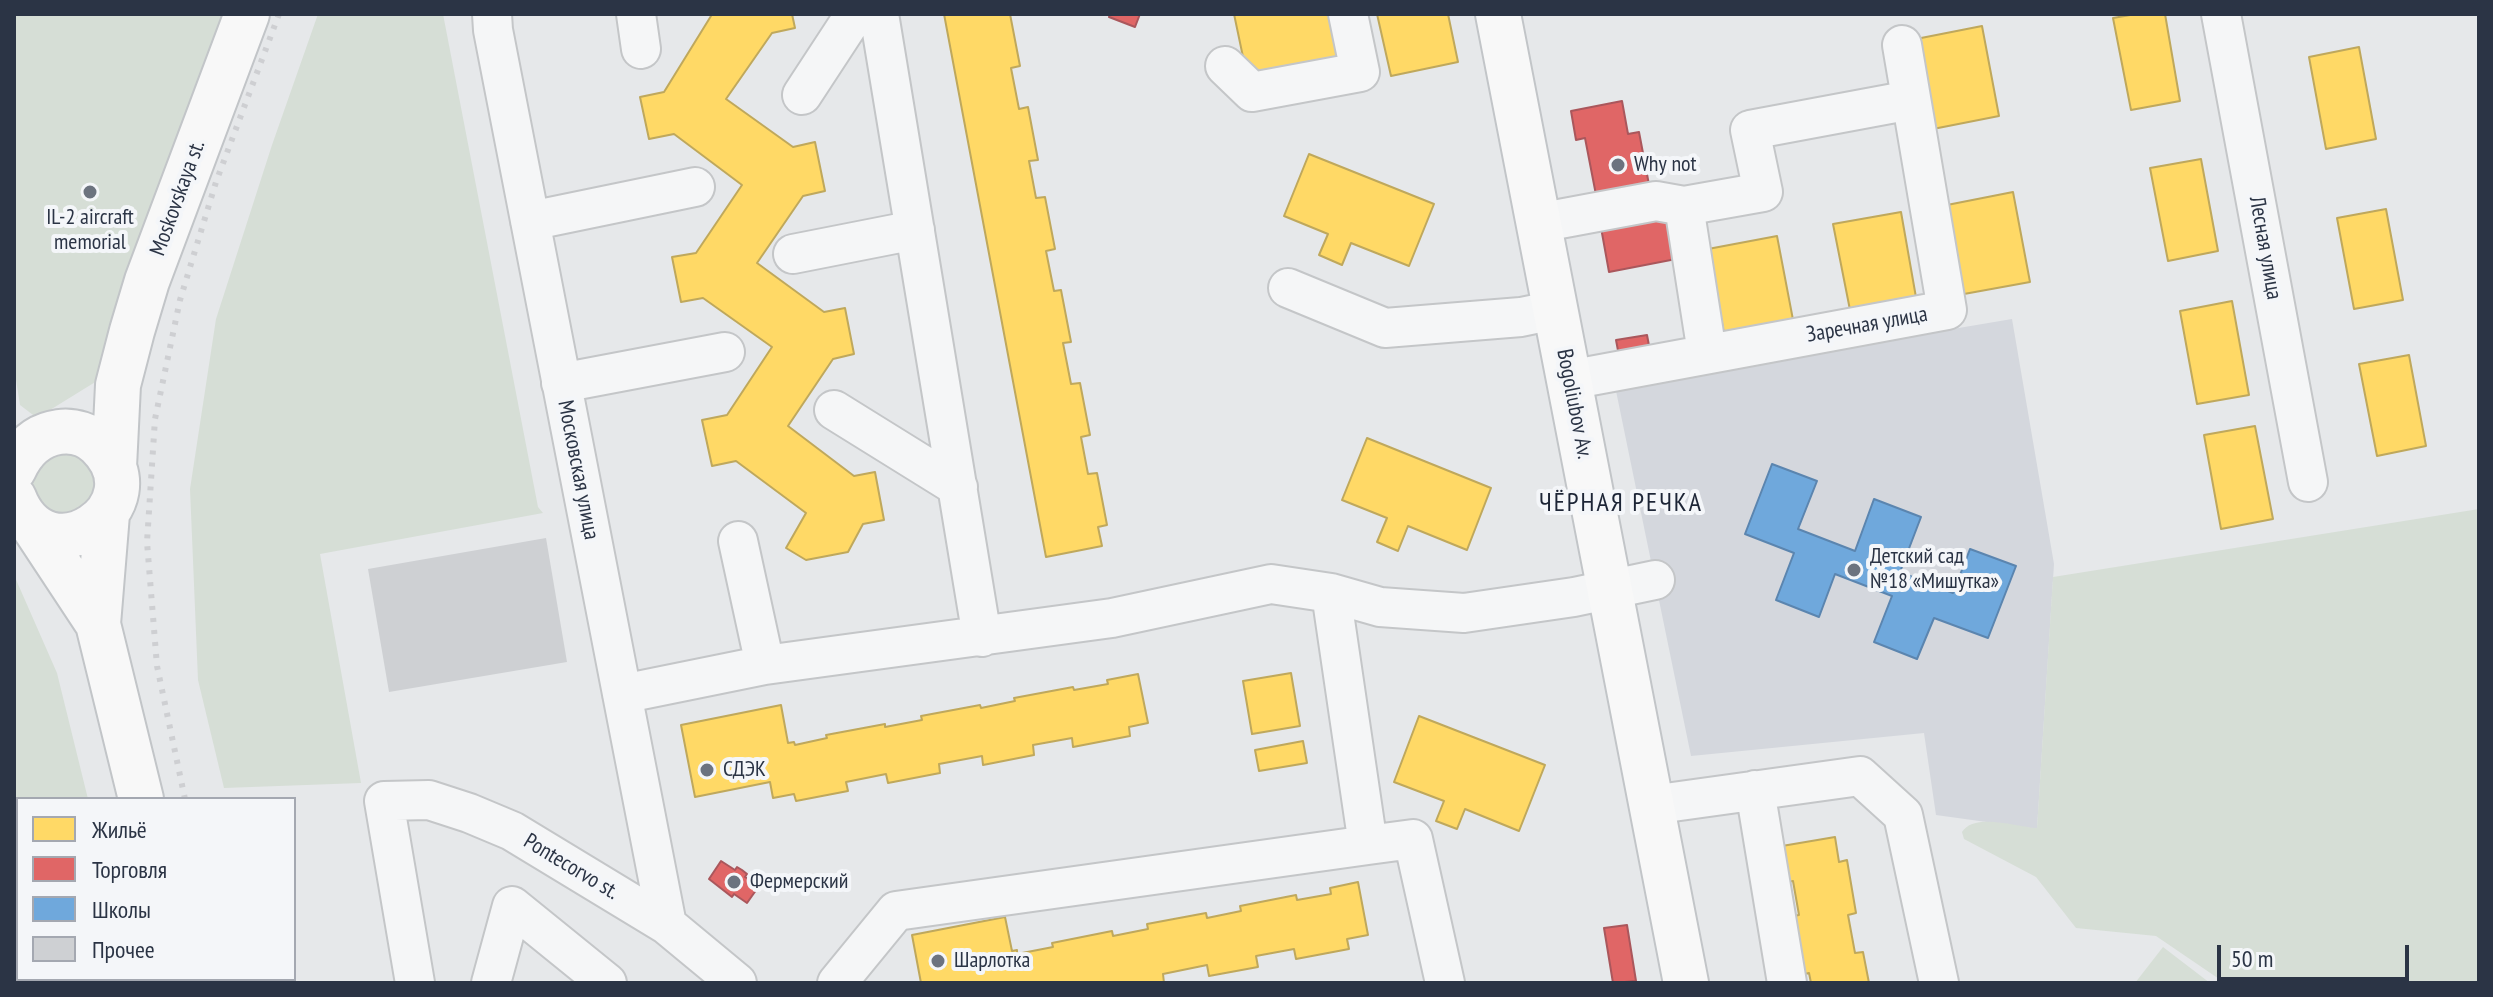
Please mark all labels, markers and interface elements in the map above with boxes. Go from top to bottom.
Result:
street label: Moskovskaya st. [145,137,211,259]
place label: Why not [1634,152,1697,178]
marker: Why not [1609,156,1627,174]
marker: IL-2 aircraft memorial [81,183,99,201]
street label: Лесная улица [2243,194,2287,302]
place label: IL-2 aircraft memorial [46,205,134,256]
street label: Заречная улица [1804,301,1930,349]
street label: Bogoliubov Av. [1550,347,1598,461]
street label: Московская улица [552,398,604,542]
district label: ЧЁРНАЯ РЕЧКА [1539,488,1703,520]
place label: Детский сад №18 «Мишутка» [1870,544,1999,596]
marker: Детский сад №18 «Мишутка» [1845,561,1863,579]
place label: СДЭК [723,757,766,783]
marker: СДЭК [698,761,716,779]
legend [16,797,296,981]
text: Жильё [92,814,147,845]
street label: Pontecorvo st. [519,828,623,906]
text: Торговля [92,854,167,885]
place label: Фермерский [750,869,848,895]
marker: Фермерский [725,873,743,891]
text: Школы [92,894,151,925]
scale bar [2221,929,2413,979]
text: Прочее [92,934,155,965]
text: 50 m [2231,943,2273,974]
place label: Шарлотка [954,948,1030,974]
marker: Шарлотка [929,952,947,970]

